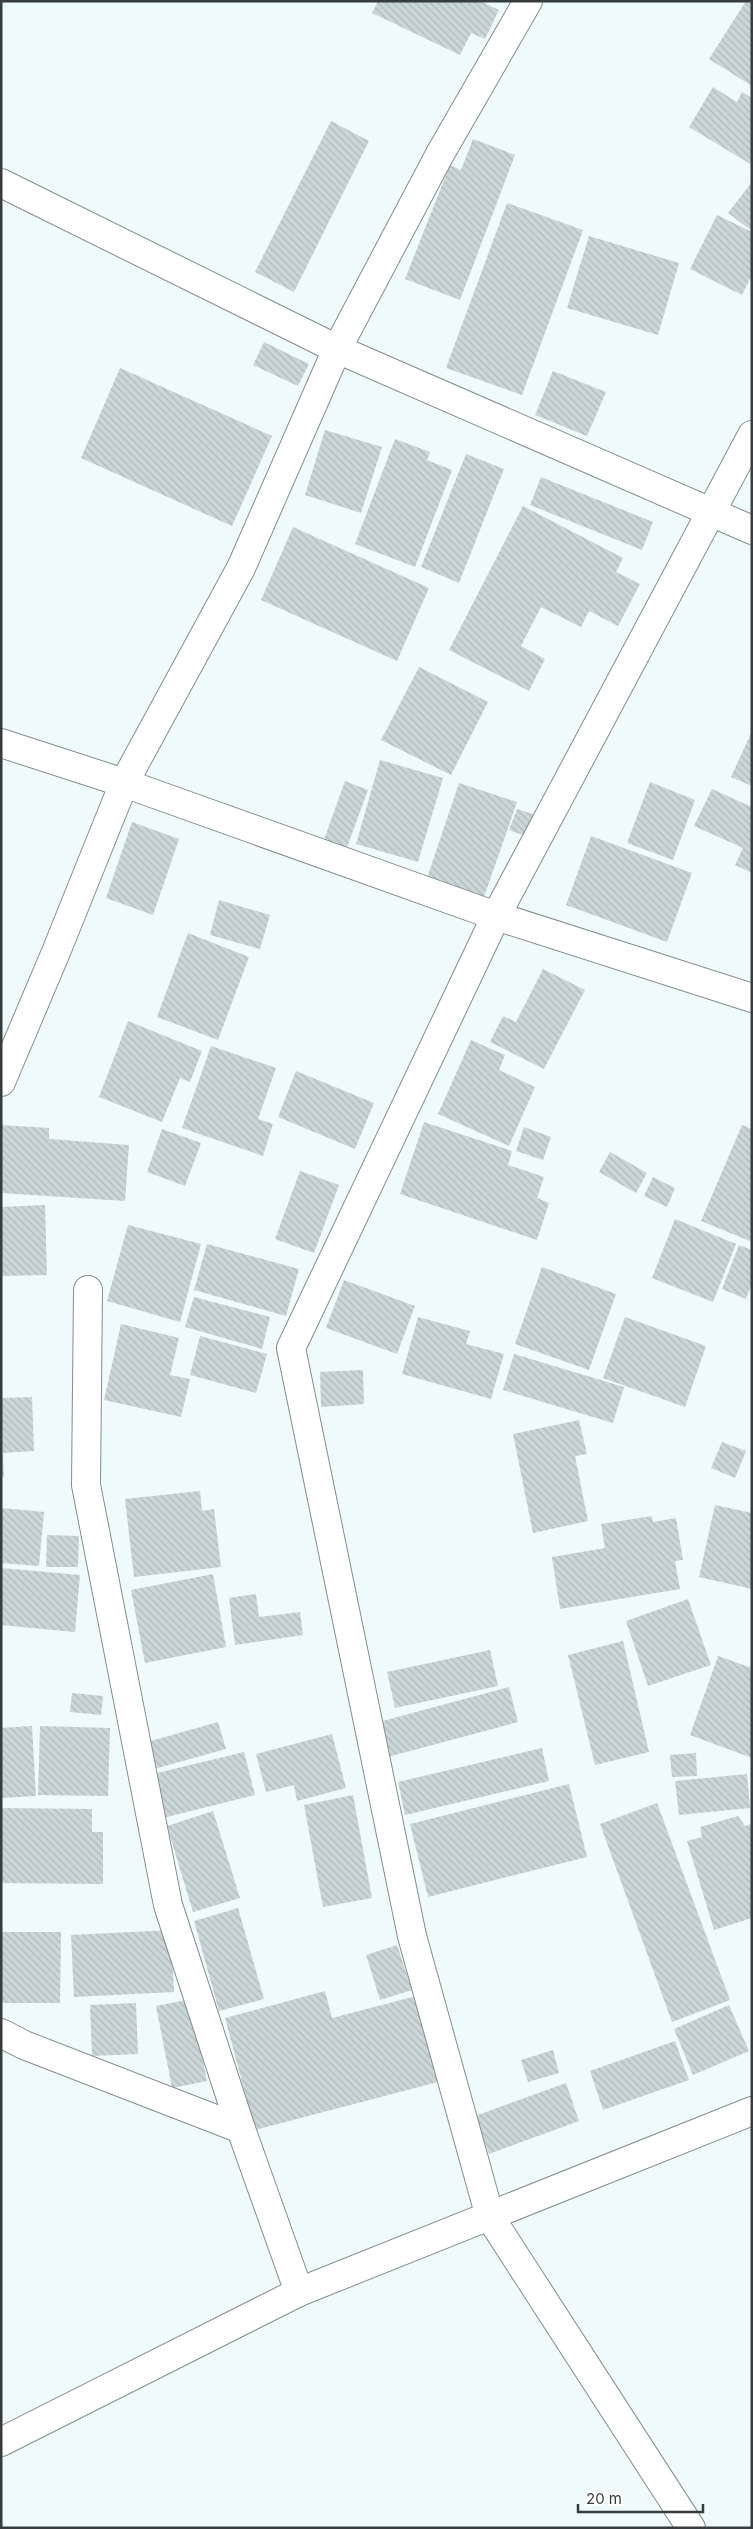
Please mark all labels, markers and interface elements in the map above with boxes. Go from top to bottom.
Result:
scale bar [578,2482,703,2514]
text: 20 m [586,2489,622,2508]

